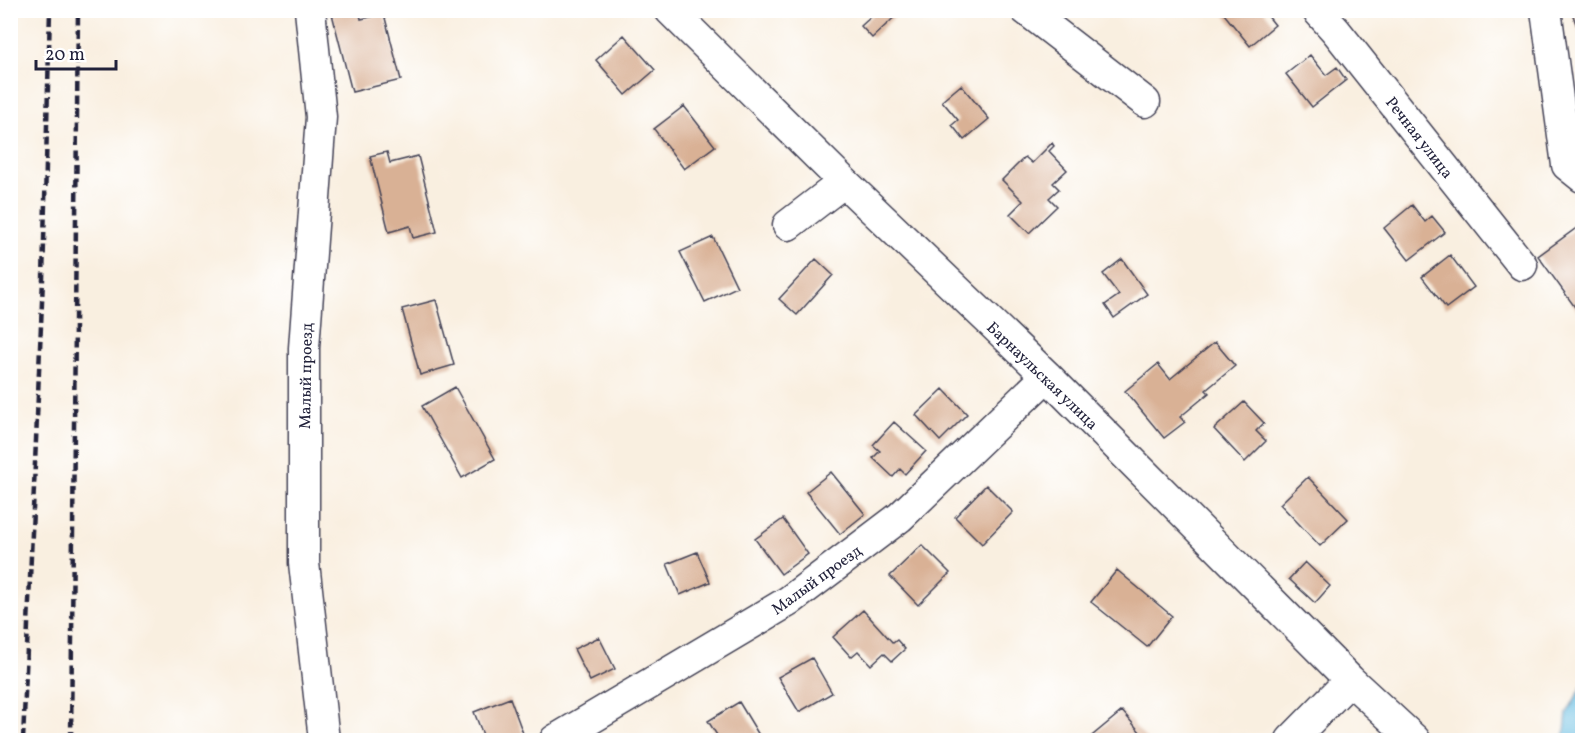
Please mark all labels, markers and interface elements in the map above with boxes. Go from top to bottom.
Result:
scale bar [36,33,116,71]
text: 20 m [45,43,85,68]
street label: Речная улица [1379,93,1457,184]
street label: Барнаульская улица [981,317,1102,436]
street label: Малый проезд [295,323,319,429]
street label: Малый проезд [768,540,867,621]

